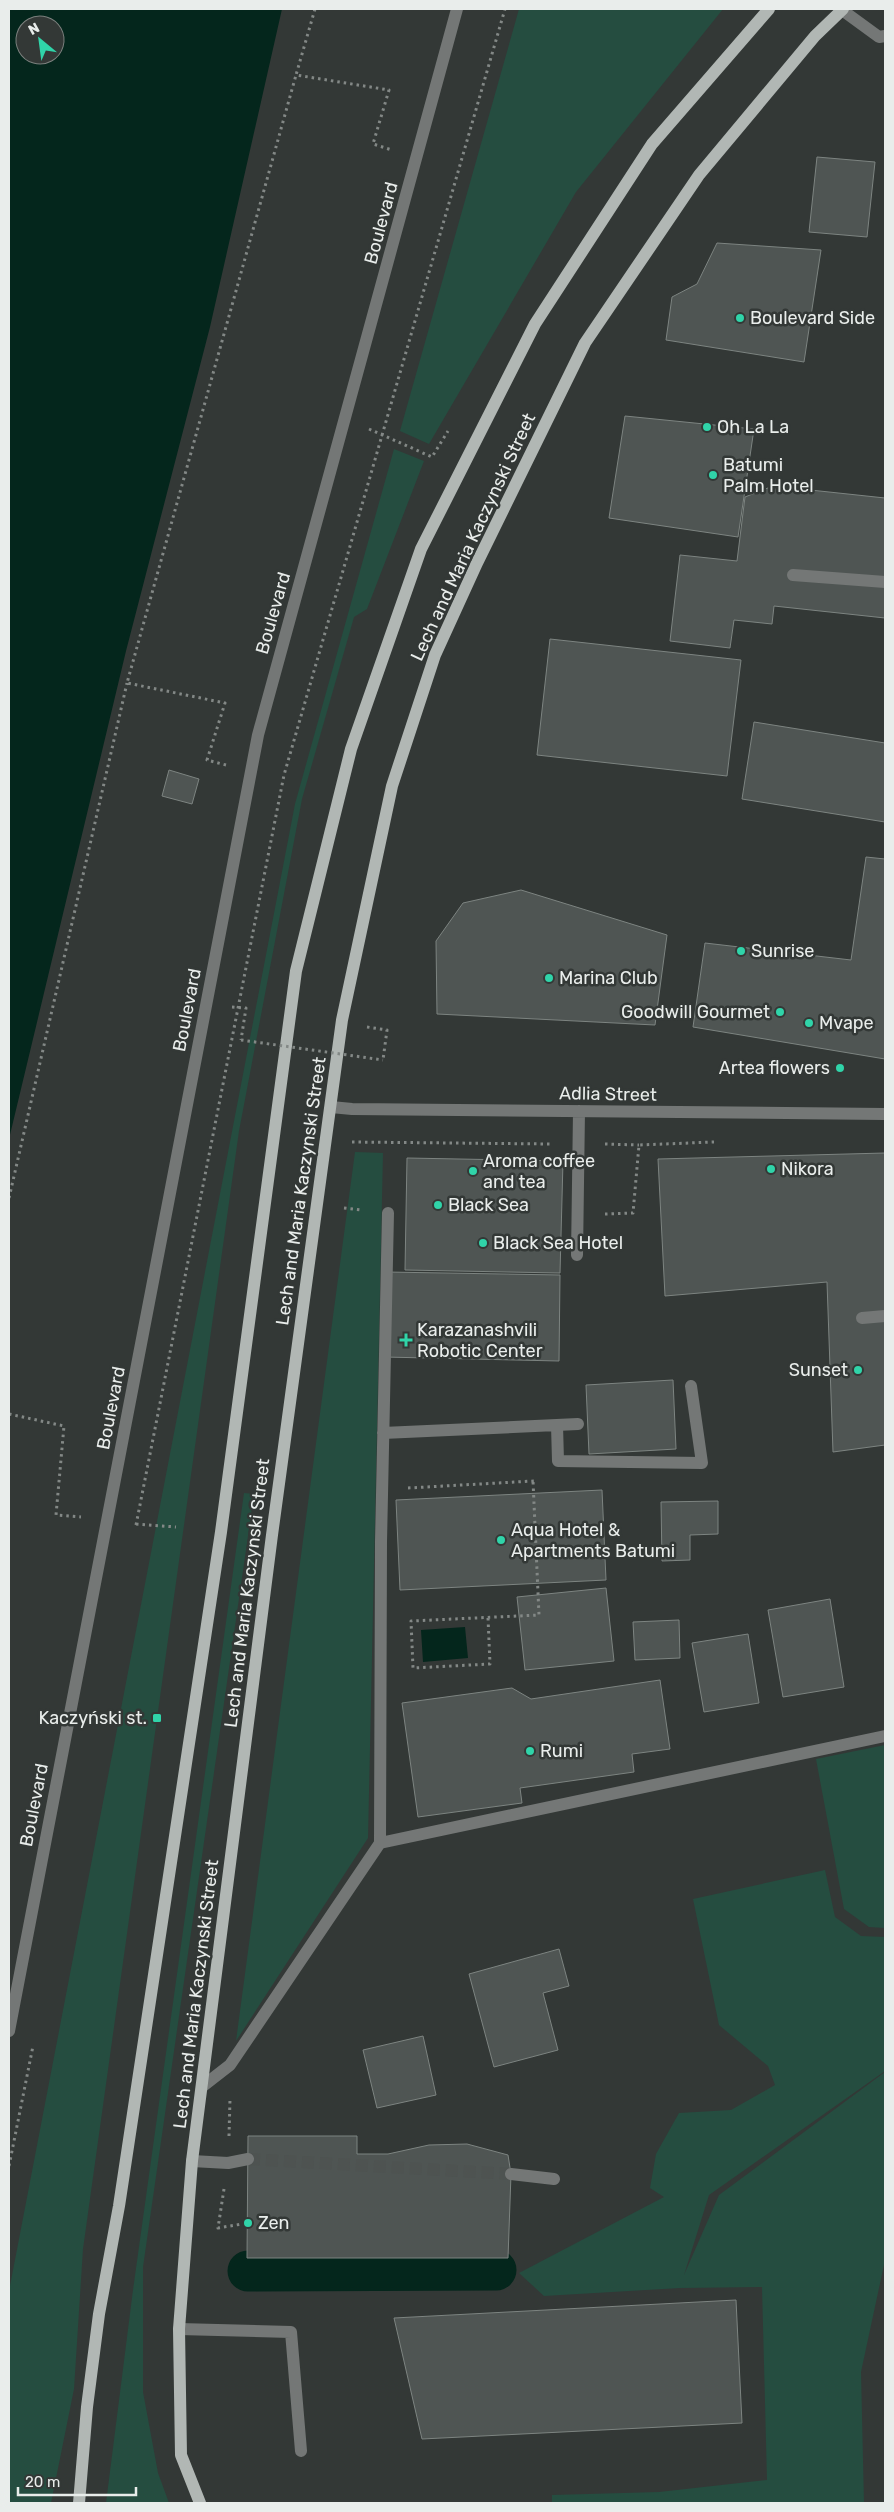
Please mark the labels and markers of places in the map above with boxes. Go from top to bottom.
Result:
place label: Boulevard Side [750,307,875,329]
marker: Boulevard Side [734,312,746,324]
place label: Oh La La [717,416,789,438]
marker: Oh La La [701,421,713,433]
place label: Batumi Palm Hotel [723,454,814,497]
marker: Batumi Palm Hotel [707,469,719,481]
place label: Sunrise [751,940,814,962]
marker: Sunrise [735,945,747,957]
place label: Marina Club [559,967,658,989]
marker: Marina Club [543,972,555,984]
place label: Goodwill Gourmet [621,1001,770,1023]
marker: Goodwill Gourmet [774,1006,786,1018]
place label: Mvape [819,1012,874,1034]
marker: Mvape [803,1017,815,1029]
place label: Artea flowers [719,1057,830,1079]
marker: Artea flowers [834,1062,846,1074]
place label: Aroma coffee and tea [483,1150,595,1193]
place label: Nikora [781,1158,834,1180]
marker: Nikora [765,1163,777,1175]
marker: Aroma coffee and tea [467,1165,479,1177]
place label: Black Sea [448,1194,529,1216]
marker: Black Sea [432,1199,444,1211]
place label: Black Sea Hotel [493,1232,623,1254]
marker: Black Sea Hotel [477,1237,489,1249]
place label: Karazanashvili Robotic Center [417,1319,543,1362]
marker: Karazanashvili Robotic Center [399,1333,413,1347]
place label: Sunset [789,1359,848,1381]
marker: Sunset [852,1364,864,1376]
place label: Aqua Hotel & Apartments Batumi [511,1519,675,1562]
marker: Aqua Hotel & Apartments Batumi [495,1534,507,1546]
place label: Kaczyński st. [38,1707,147,1729]
marker: Kaczyński st. [151,1712,163,1724]
place label: Rumi [540,1740,583,1762]
marker: Rumi [524,1745,536,1757]
place label: Zen [258,2212,290,2234]
marker: Zen [242,2217,254,2229]

